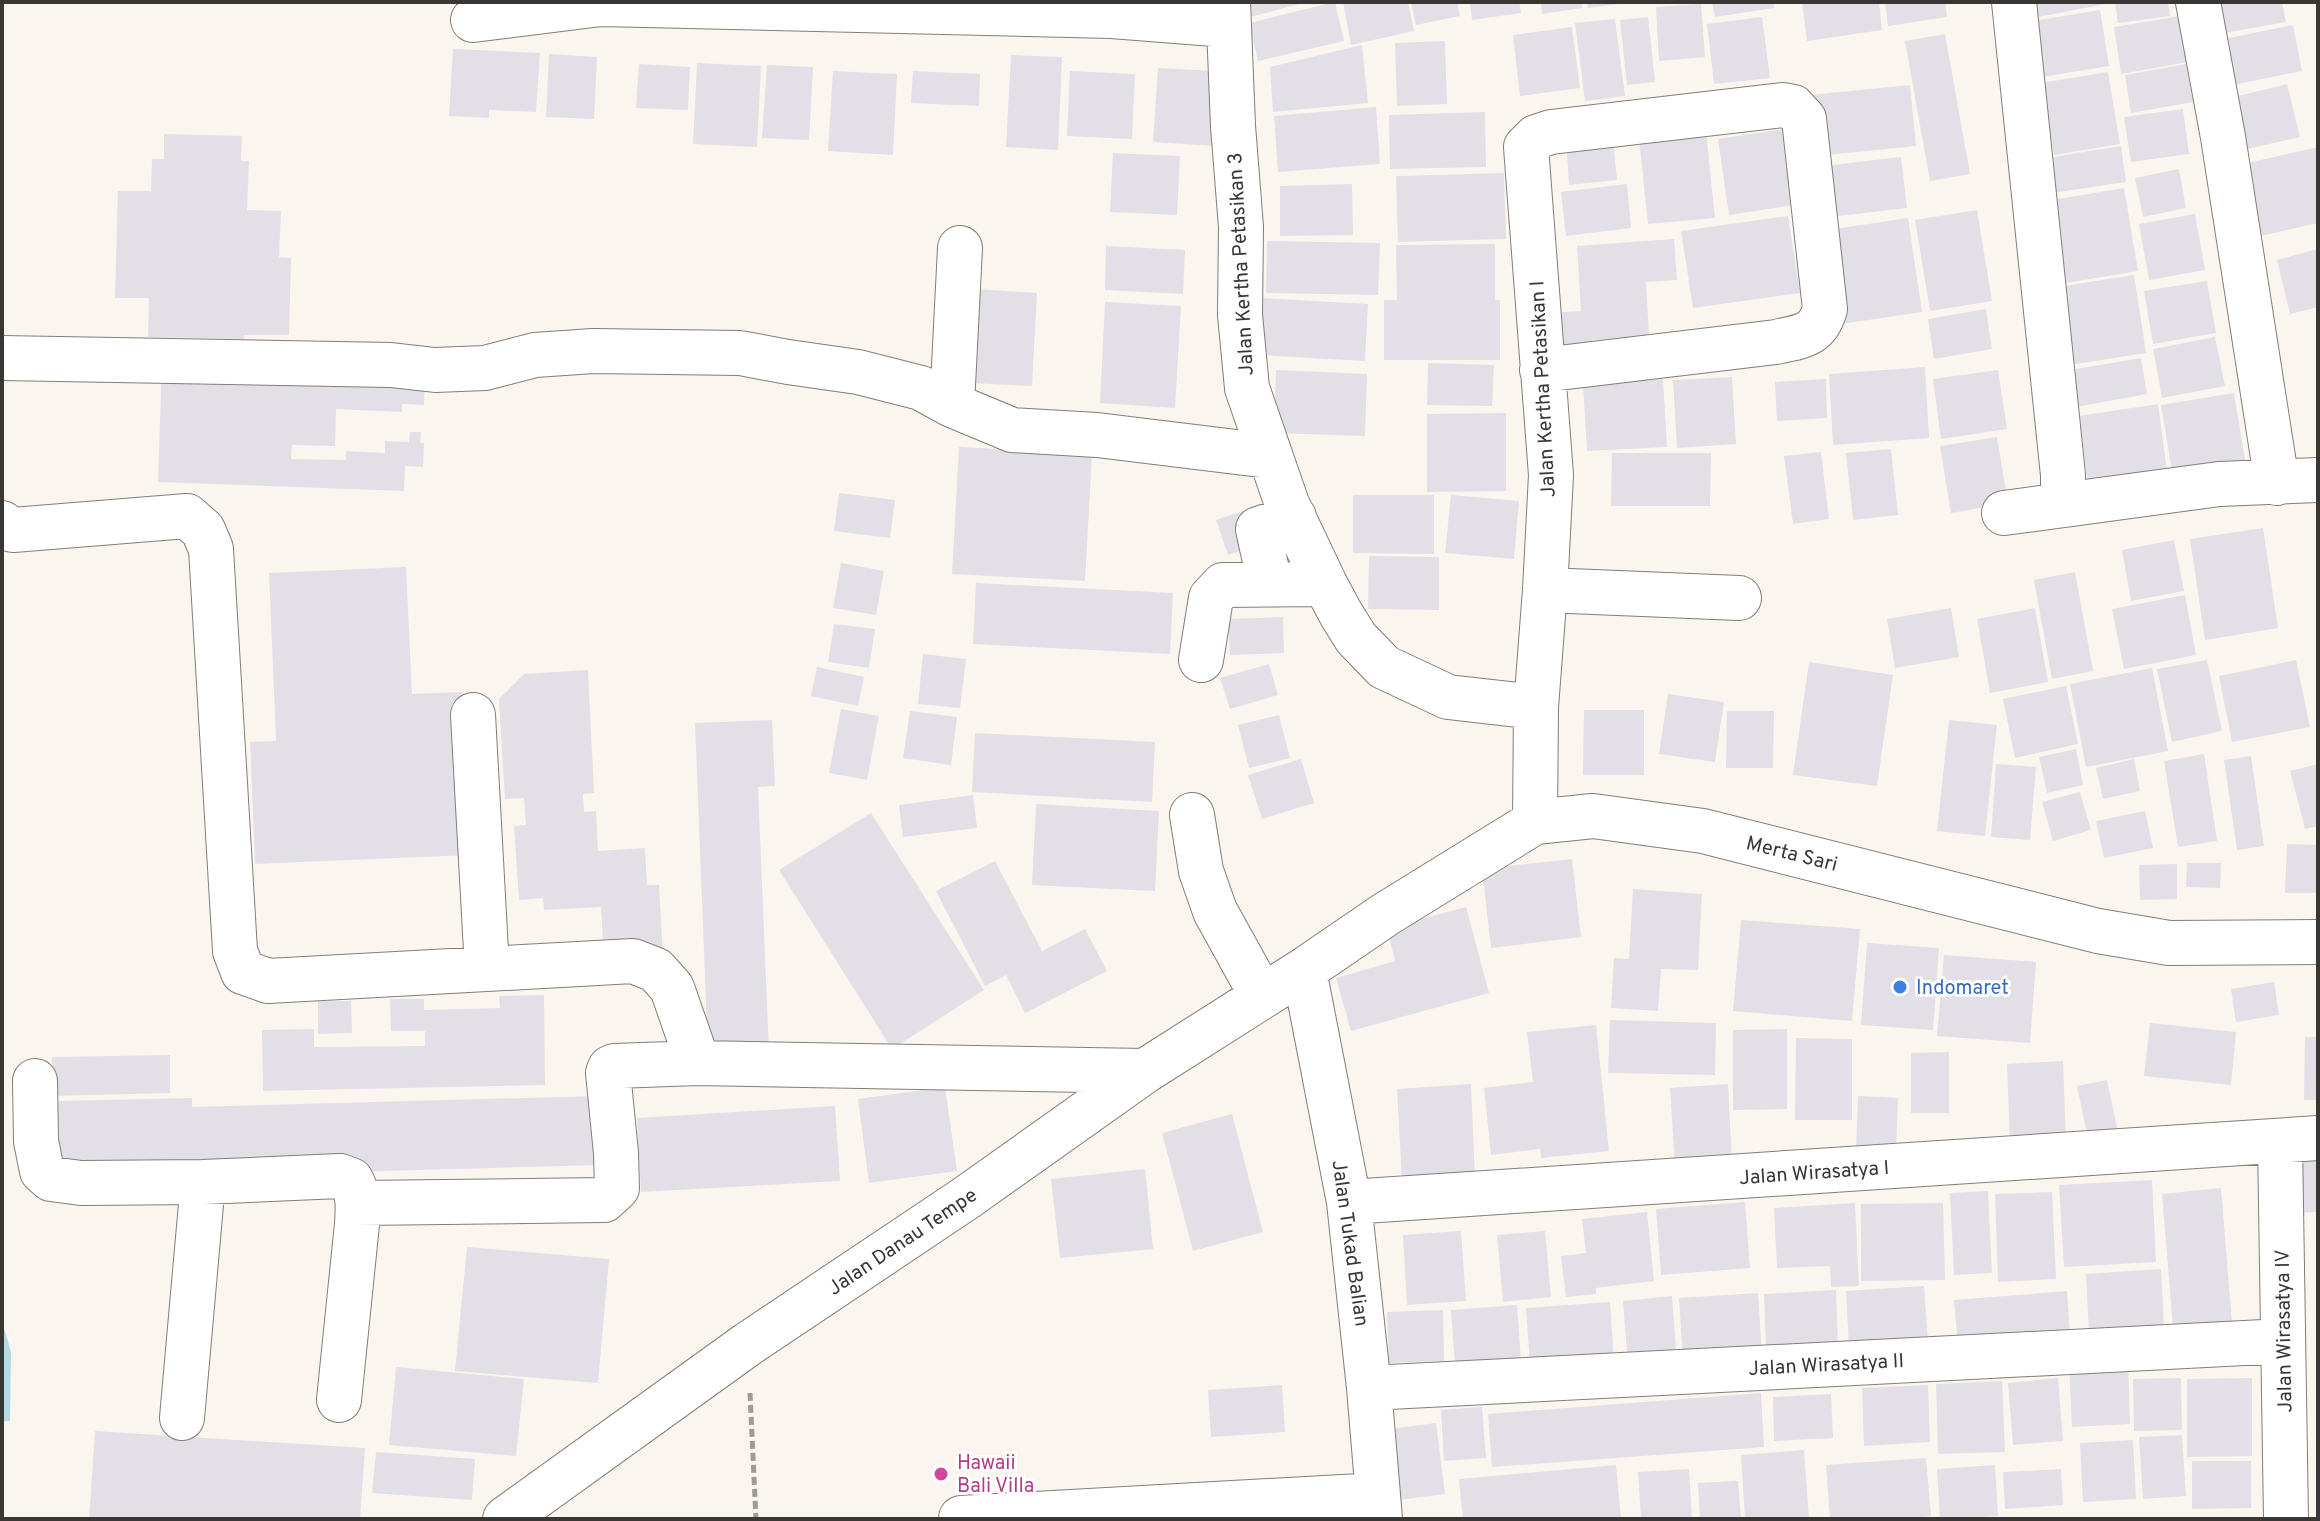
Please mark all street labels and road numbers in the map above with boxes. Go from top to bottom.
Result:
street label: Jalan Kertha Petasikan 3 [1223,152,1261,376]
street label: Jalan Kertha Petasikan I [1525,280,1563,498]
street label: Merta Sari [1743,831,1840,879]
street label: Jalan Wirasatya I [1738,1156,1890,1192]
street label: Jalan Tukad Balian [1324,1158,1374,1328]
street label: Jalan Danau Tempe [823,1183,983,1302]
street label: Jalan Wirasatya IV [2271,1249,2299,1413]
street label: Jalan Wirasatya II [1748,1349,1905,1383]

